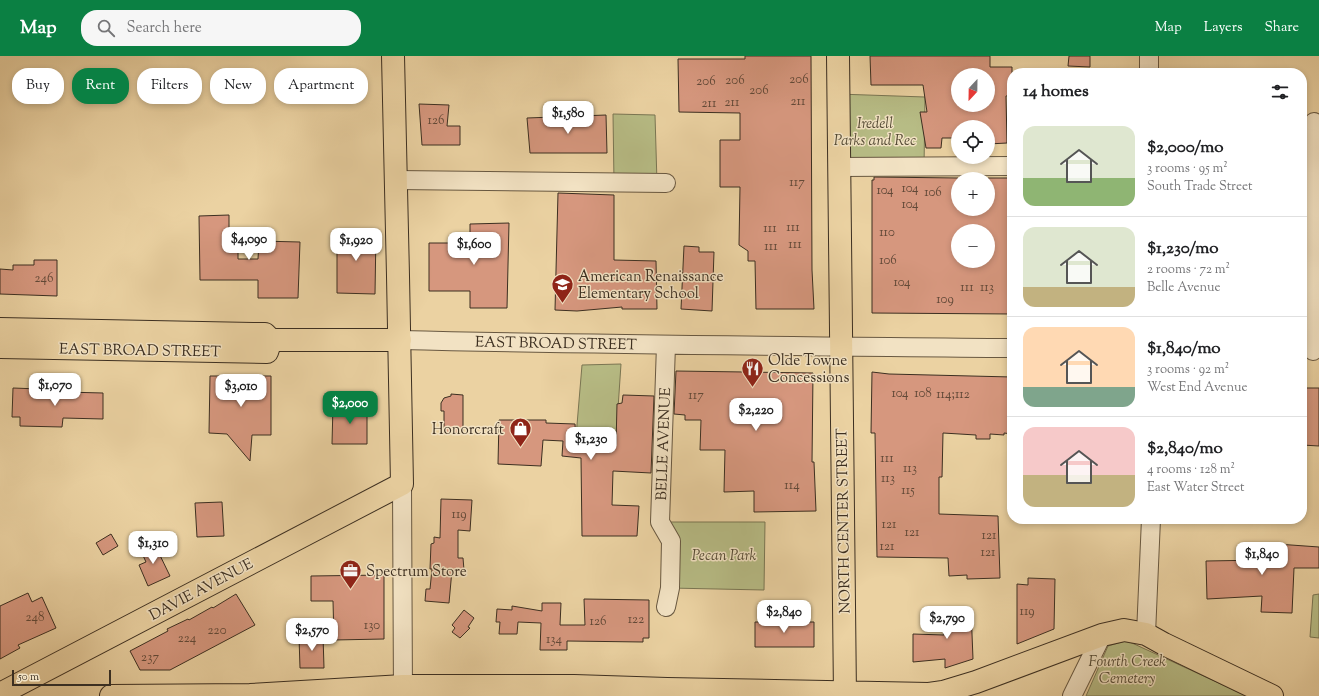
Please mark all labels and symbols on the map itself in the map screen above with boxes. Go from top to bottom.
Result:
north arrow [951,68,995,112]
house number: 206 [789,71,809,89]
house number: 206 [725,72,745,90]
house number: 206 [696,73,716,91]
house number: 206 [749,82,769,100]
house number: 211 [791,93,806,111]
house number: 211 [725,94,740,112]
house number: 211 [702,95,717,113]
pin: $1,580 [535,101,601,135]
house number: 126 [428,112,444,130]
park label: Iredell Parks and Rec [834,114,916,152]
house number: 117 [789,174,805,192]
house number: 104 [901,180,919,198]
house number: 104 [876,182,894,200]
house number: 106 [924,184,942,202]
house number: 104 [901,196,919,214]
house number: 111 [786,219,800,237]
house number: 111 [763,220,777,238]
house number: 110 [879,224,895,242]
pin: $4,090 [216,227,282,261]
pin: $1,920 [323,228,389,262]
pin: $1,600 [441,232,507,266]
house number: 111 [788,236,802,254]
house number: 111 [764,238,778,256]
house number: 106 [879,252,897,270]
place label: American Renaissance Elementary School [578,267,724,305]
house number: 246 [35,270,53,288]
school or university icon: American Renaissance Elementary School [549,272,575,305]
house number: 104 [893,274,911,292]
house number: 111 [960,279,974,297]
house number: 113 [980,279,994,297]
house number: 109 [936,291,954,309]
street label: EAST BROAD STREET [475,333,637,356]
street label: EAST BROAD STREET [59,340,221,363]
place label: Olde Towne Concessions [768,351,849,389]
restaurant icon: Olde Towne Concessions [739,356,765,389]
pin: $1,070 [22,373,88,407]
pin: $3,010 [208,374,274,408]
house number: 104 [891,385,909,403]
house number: 108 [914,385,932,403]
house number: 114;112 [936,386,970,404]
street label: BELLE AVENUE [652,387,677,501]
house number: 117 [688,387,704,405]
pin: $2,000 [317,391,383,425]
pin: $2,220 [723,398,789,432]
shop icon: Honorcraft [507,416,533,449]
place label: Honorcraft [432,420,504,441]
pin: $1,230 [558,427,624,461]
street label: NORTH CENTER STREET [832,428,857,614]
house number: 111 [880,450,894,468]
house number: 113 [903,460,917,478]
house number: 113 [881,470,895,488]
house number: 114 [784,477,800,495]
house number: 115 [901,482,915,500]
house number: 119 [451,506,467,524]
house number: 121 [882,516,897,534]
house number: 121 [905,524,920,542]
house number: 121 [982,527,997,545]
pin: $1,310 [120,531,186,565]
house number: 121 [880,538,895,556]
pin: $1,840 [1229,542,1295,576]
house number: 121 [981,544,996,562]
park label: Pecan Park [692,546,757,567]
street label: DAVIE AVENUE [146,554,257,627]
office icon: Spectrum Store [337,558,363,591]
place label: Spectrum Store [366,562,467,583]
pin: $2,840 [751,600,817,634]
house number: 119 [1019,603,1035,621]
pin: $2,790 [914,606,980,640]
house number: 248 [25,609,45,627]
house number: 122 [628,611,644,629]
house number: 126 [590,613,606,631]
house number: 130 [364,617,380,635]
pin: $2,570 [279,618,345,652]
house number: 220 [207,622,227,640]
house number: 224 [178,630,197,648]
house number: 134 [546,631,563,649]
house number: 237 [141,649,159,667]
park label: Fourth Creek Cemetery [1088,652,1166,690]
scale bar [12,668,111,687]

